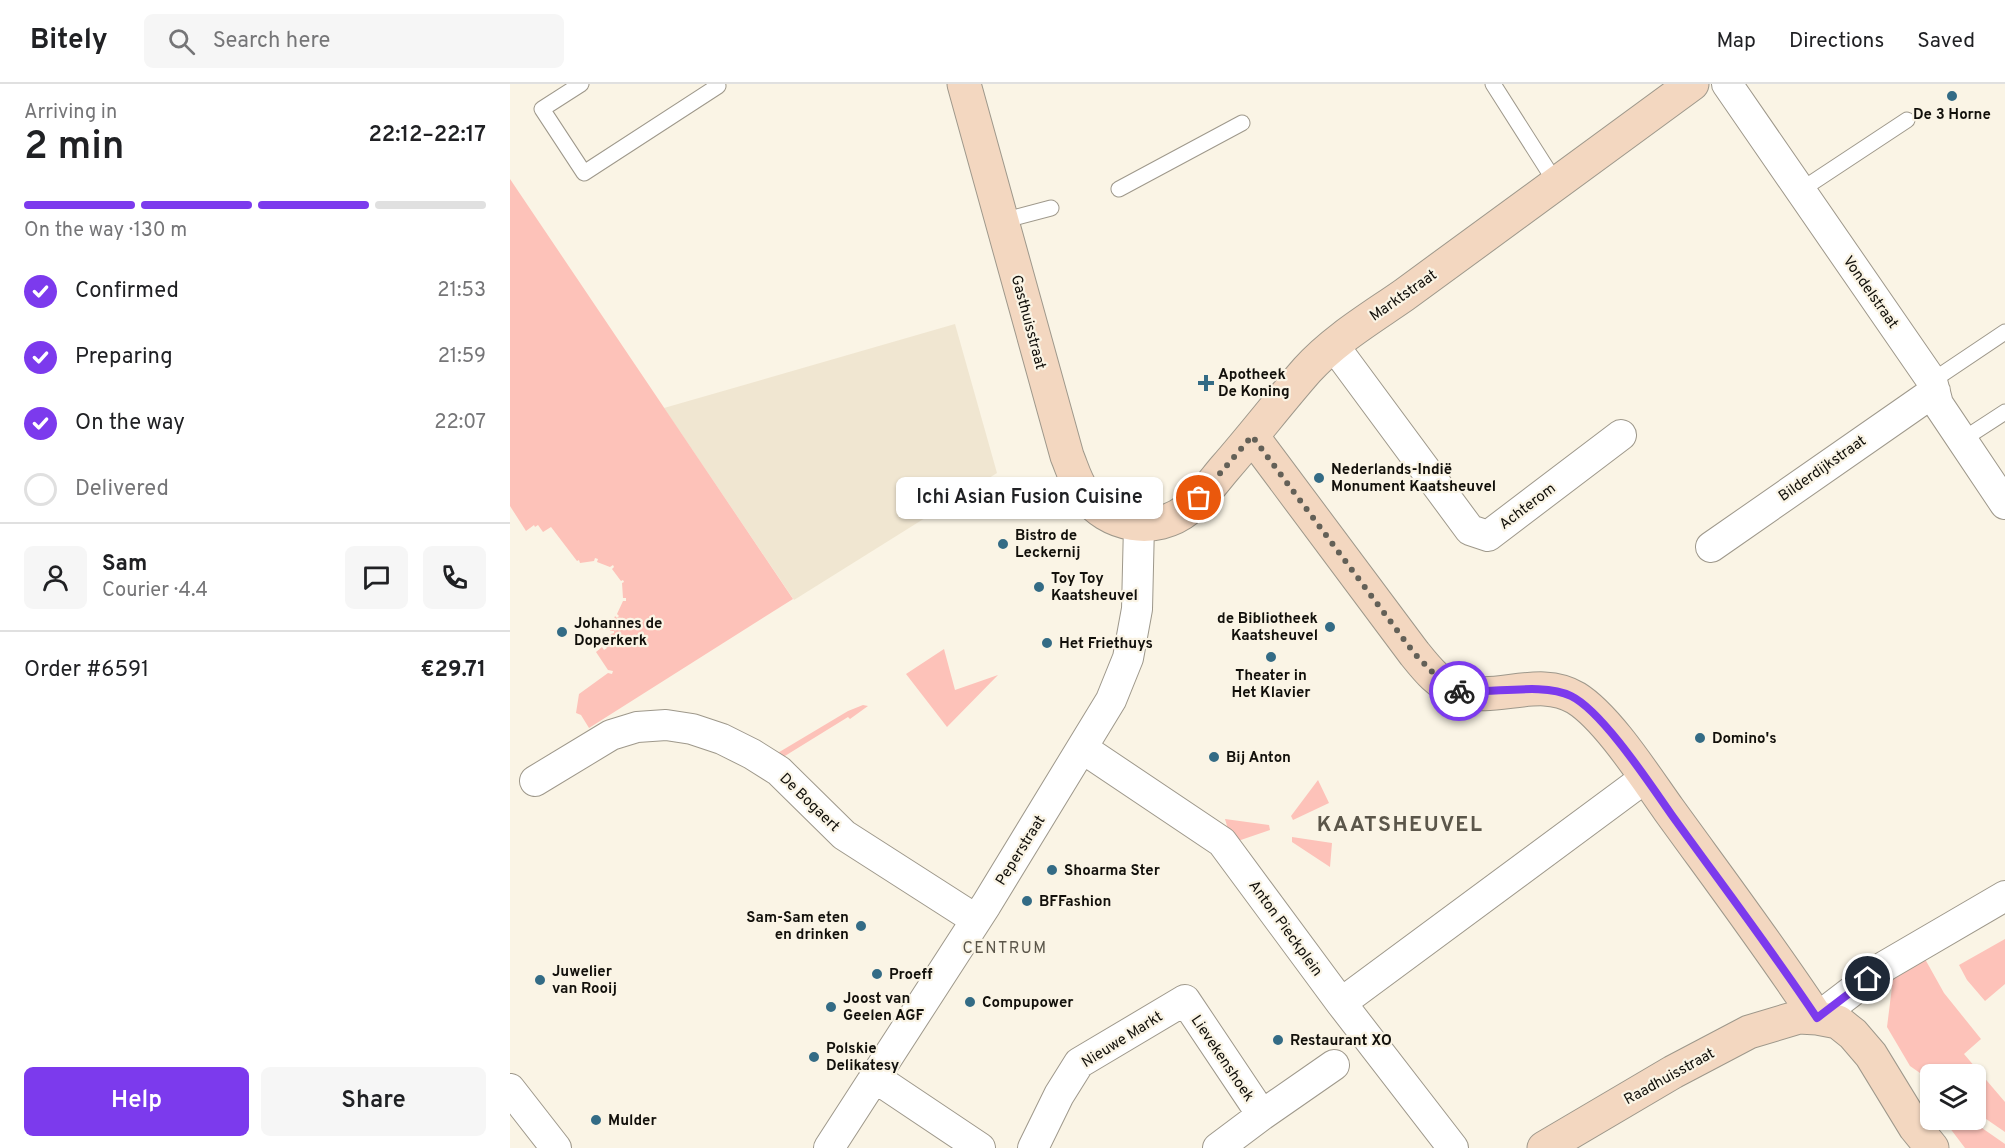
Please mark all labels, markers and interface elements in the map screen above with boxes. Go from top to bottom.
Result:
search box [144,14,564,68]
text: Bitely [30,23,108,59]
icon: search [165,25,198,58]
text: Search here [213,28,330,55]
text: Map [1716,28,1756,55]
text: Directions [1789,28,1884,55]
text: Saved [1917,28,1975,55]
marker: De 3 Horne [1945,89,1959,103]
text: Arriving in [24,100,117,126]
place label: De 3 Horne [1913,106,1991,125]
text: 22:12–22:17 [368,122,486,149]
text: 2 min [24,124,125,173]
text: On the way · 130 m [24,218,187,244]
street label: Vondelstraat [1838,253,1902,333]
street label: Marktstraat [1367,266,1441,326]
street label: Gasthuisstraat [1006,273,1049,372]
icon: check [24,275,57,308]
text: Confirmed [75,278,179,305]
text: 21:53 [437,278,486,304]
icon: check [24,341,57,374]
text: Preparing [75,344,173,371]
text: 21:59 [438,344,486,370]
place label: Apotheek De Koning [1218,366,1290,402]
marker: Apotheek De Koning [1199,376,1213,390]
icon: check [24,407,57,440]
text: On the way [75,410,185,437]
text: 22:07 [434,410,486,436]
street label: Bilderdijkstraat [1775,432,1870,506]
place label: Nederlands-Indië Monument Kaatsheuvel [1331,461,1496,497]
marker: Nederlands-Indië Monument Kaatsheuvel [1312,471,1326,485]
pin [1173,472,1224,523]
text: Delivered [75,476,169,503]
callout: Ichi Asian Fusion Cuisine [896,477,1163,519]
street label: Achterom [1496,480,1560,535]
icon: bag [1182,481,1215,514]
text: Ichi Asian Fusion Cuisine [916,485,1143,511]
place label: Bistro de Leckernij [1015,527,1081,563]
marker: Bistro de Leckernij [996,537,1010,551]
button: person [24,546,87,609]
button: chat [345,546,408,609]
button: phone [423,546,486,609]
text: Sam [102,551,147,578]
place label: Toy Toy Kaatsheuvel [1051,570,1138,606]
text: Courier · 4.4 [102,578,208,604]
marker: Toy Toy Kaatsheuvel [1032,580,1046,594]
place label: de Bibliotheek Kaatsheuvel [1217,610,1318,646]
place label: Johannes de Doperkerk [574,615,662,651]
marker: de Bibliotheek Kaatsheuvel [1323,620,1337,634]
marker: Johannes de Doperkerk [555,625,569,639]
place label: Het Friethuys [1059,635,1153,654]
marker: Het Friethuys [1040,636,1054,650]
marker: Theater in Het Klavier [1264,650,1278,664]
text: Order #6591 [24,657,149,684]
text: €29.71 [421,657,486,684]
courier [1429,661,1489,721]
place label: Theater in Het Klavier [1231,667,1311,703]
icon: bike [1443,675,1476,708]
place label: Domino's [1712,730,1777,749]
marker: Domino's [1693,731,1707,745]
place label: Bij Anton [1226,749,1291,768]
marker: Bij Anton [1207,750,1221,764]
street label: De Bogaert [775,770,843,837]
street label: Peperstraat [992,812,1050,889]
district label: KAATSHEUVEL [1317,812,1483,839]
place label: Shoarma Ster [1064,862,1161,881]
marker: Shoarma Ster [1045,863,1059,877]
street label: Anton Pieckplein [1244,877,1326,981]
place label: BFFashion [1039,893,1111,912]
marker: BFFashion [1020,894,1034,908]
place label: Sam-Sam eten en drinken [746,909,849,945]
marker: Sam-Sam eten en drinken [854,919,868,933]
district label: CENTRUM [962,939,1048,959]
pin [1842,953,1893,1004]
icon: home [1851,962,1884,995]
place label: Juwelier van Rooij [552,963,617,999]
place label: Proeff [889,966,932,985]
marker: Proeff [870,967,884,981]
marker: Juwelier van Rooij [533,973,547,987]
place label: Joost van Geelen AGF [843,990,924,1026]
place label: Compupower [982,994,1074,1013]
marker: Compupower [963,995,977,1009]
marker: Joost van Geelen AGF [824,1000,838,1014]
street label: Nieuwe Markt [1079,1008,1167,1073]
street label: Lievekenshoek [1186,1012,1258,1106]
place label: Restaurant XO [1290,1032,1392,1051]
marker: Restaurant XO [1271,1033,1285,1047]
place label: Polskie Delikatesy [826,1040,900,1076]
street label: Raadhuisstraat [1621,1045,1718,1110]
marker: Polskie Delikatesy [807,1050,821,1064]
map controls [1920,1064,1986,1130]
button: layers [1920,1064,1986,1130]
button: Help [24,1067,249,1136]
button: Share [261,1067,486,1136]
place label: Mulder [608,1112,657,1131]
marker: Mulder [589,1113,603,1127]

